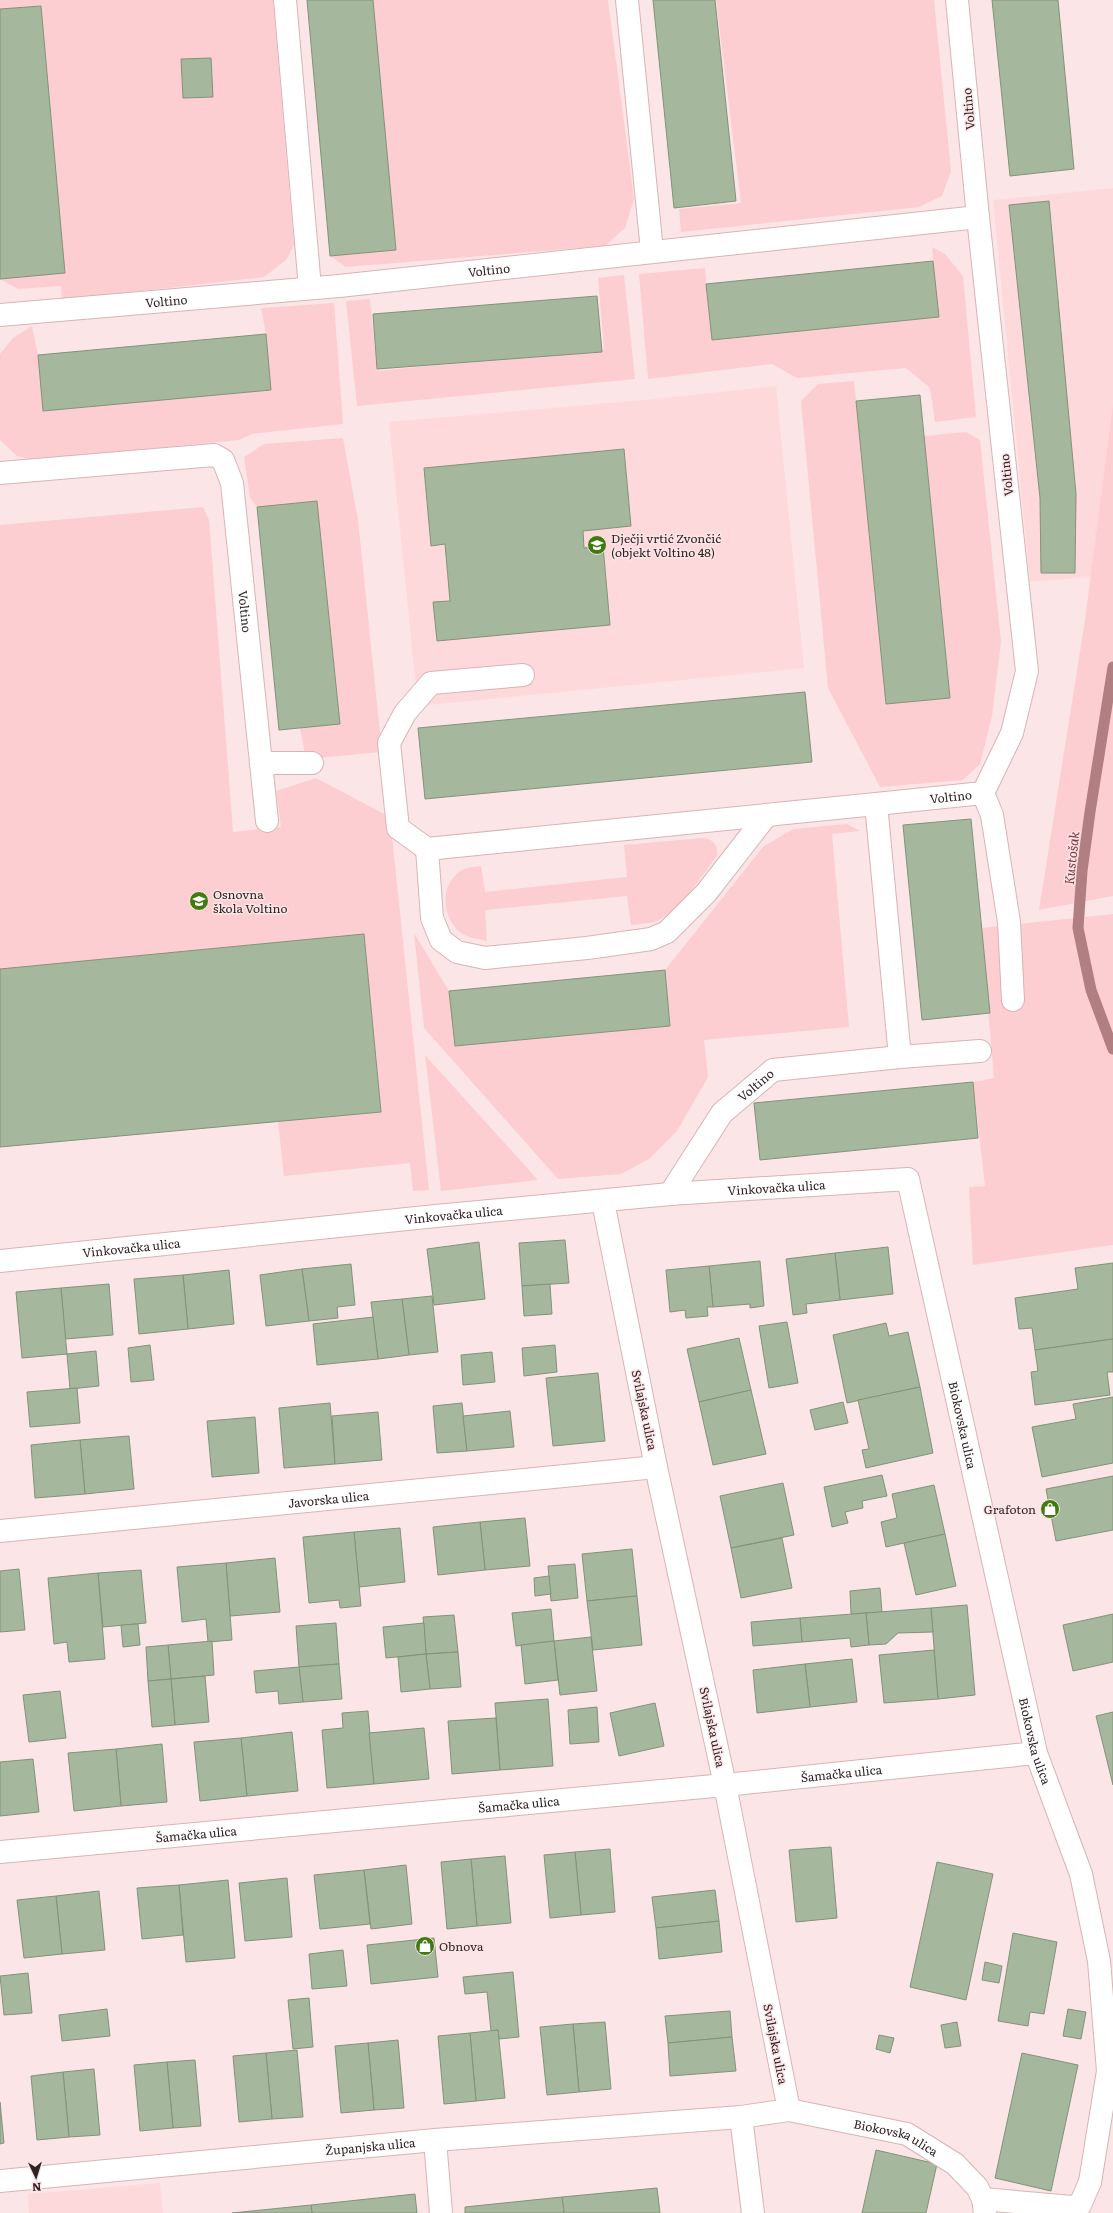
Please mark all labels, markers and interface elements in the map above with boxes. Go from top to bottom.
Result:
street label: Voltino [957,87,979,131]
street label: Voltino [467,259,511,281]
street label: Voltino [145,290,188,312]
street label: Voltino [995,453,1017,497]
place label: Dječji vrtić Zvončić (objekt Voltino 48) [611,529,721,561]
school or university icon: Dječji vrtić Zvončić (objekt Voltino 48) [586,534,608,556]
street label: Voltino [234,590,256,633]
street label: Voltino [929,785,973,807]
water label: Kustošak [1059,829,1083,886]
place label: Osnovna škola Voltino [213,885,288,917]
school or university icon: Osnovna škola Voltino [188,890,210,912]
street label: Voltino [734,1064,777,1105]
street label: Vinkovačka ulica [727,1175,827,1199]
street label: Vinkovačka ulica [404,1201,504,1228]
street label: Vinkovačka ulica [82,1233,182,1261]
street label: Svilajska ulica [628,1368,662,1452]
street label: Biokovska ulica [944,1380,982,1471]
street label: Javorska ulica [287,1486,370,1512]
shop icon: Grafoton [1039,1498,1061,1520]
place label: Grafoton [984,1500,1036,1518]
street label: Svilajska ulica [696,1685,730,1769]
street label: Biokovska ulica [1015,1696,1056,1787]
street label: Šamačka ulica [800,1760,883,1786]
street label: Šamačka ulica [477,1791,561,1817]
street label: Šamačka ulica [155,1821,238,1847]
shop icon: Obnova [414,1935,436,1957]
place label: Obnova [439,1937,484,1955]
street label: Svilajska ulica [759,2002,793,2086]
street label: Biokovska ulica [852,2114,942,2161]
street label: Županjska ulica [325,2133,417,2159]
north arrow [16,2157,56,2197]
text: N [32,2180,42,2196]

